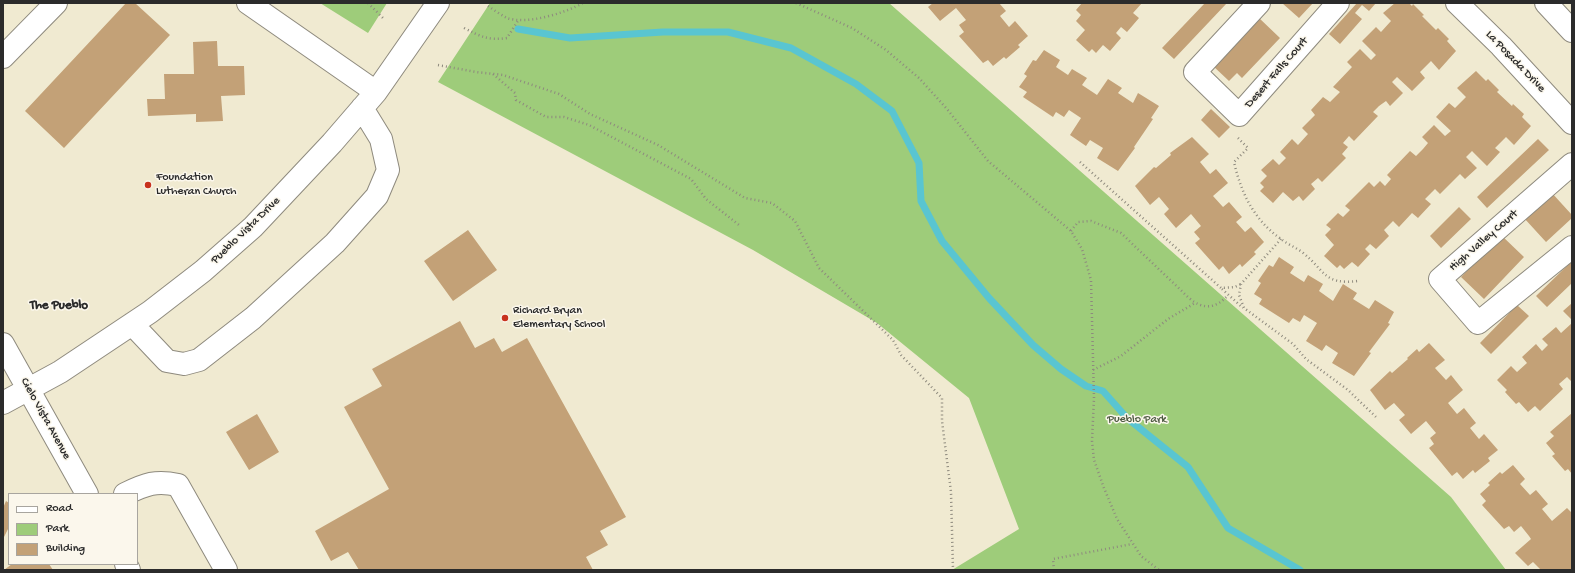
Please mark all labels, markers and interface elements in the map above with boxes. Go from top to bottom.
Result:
street label: La Posada Drive [1482,28,1548,96]
street label: Desert Falls Court [1242,35,1312,111]
place label: Foundation Lutheran Church [156,171,236,199]
marker: Foundation Lutheran Church [143,180,153,190]
street label: Pueblo Vista Drive [208,194,284,268]
street label: High Valley Court [1447,207,1521,275]
district label: The Pueblo [30,298,88,314]
place label: Richard Bryan Elementary School [513,304,605,332]
marker: Richard Bryan Elementary School [500,313,510,323]
street label: Cielo Vista Avenue [17,376,73,462]
park label: Pueblo Park [1107,413,1167,427]
legend [8,493,138,565]
text: Road [46,502,72,516]
text: Park [46,522,69,536]
text: Building [46,542,85,556]

